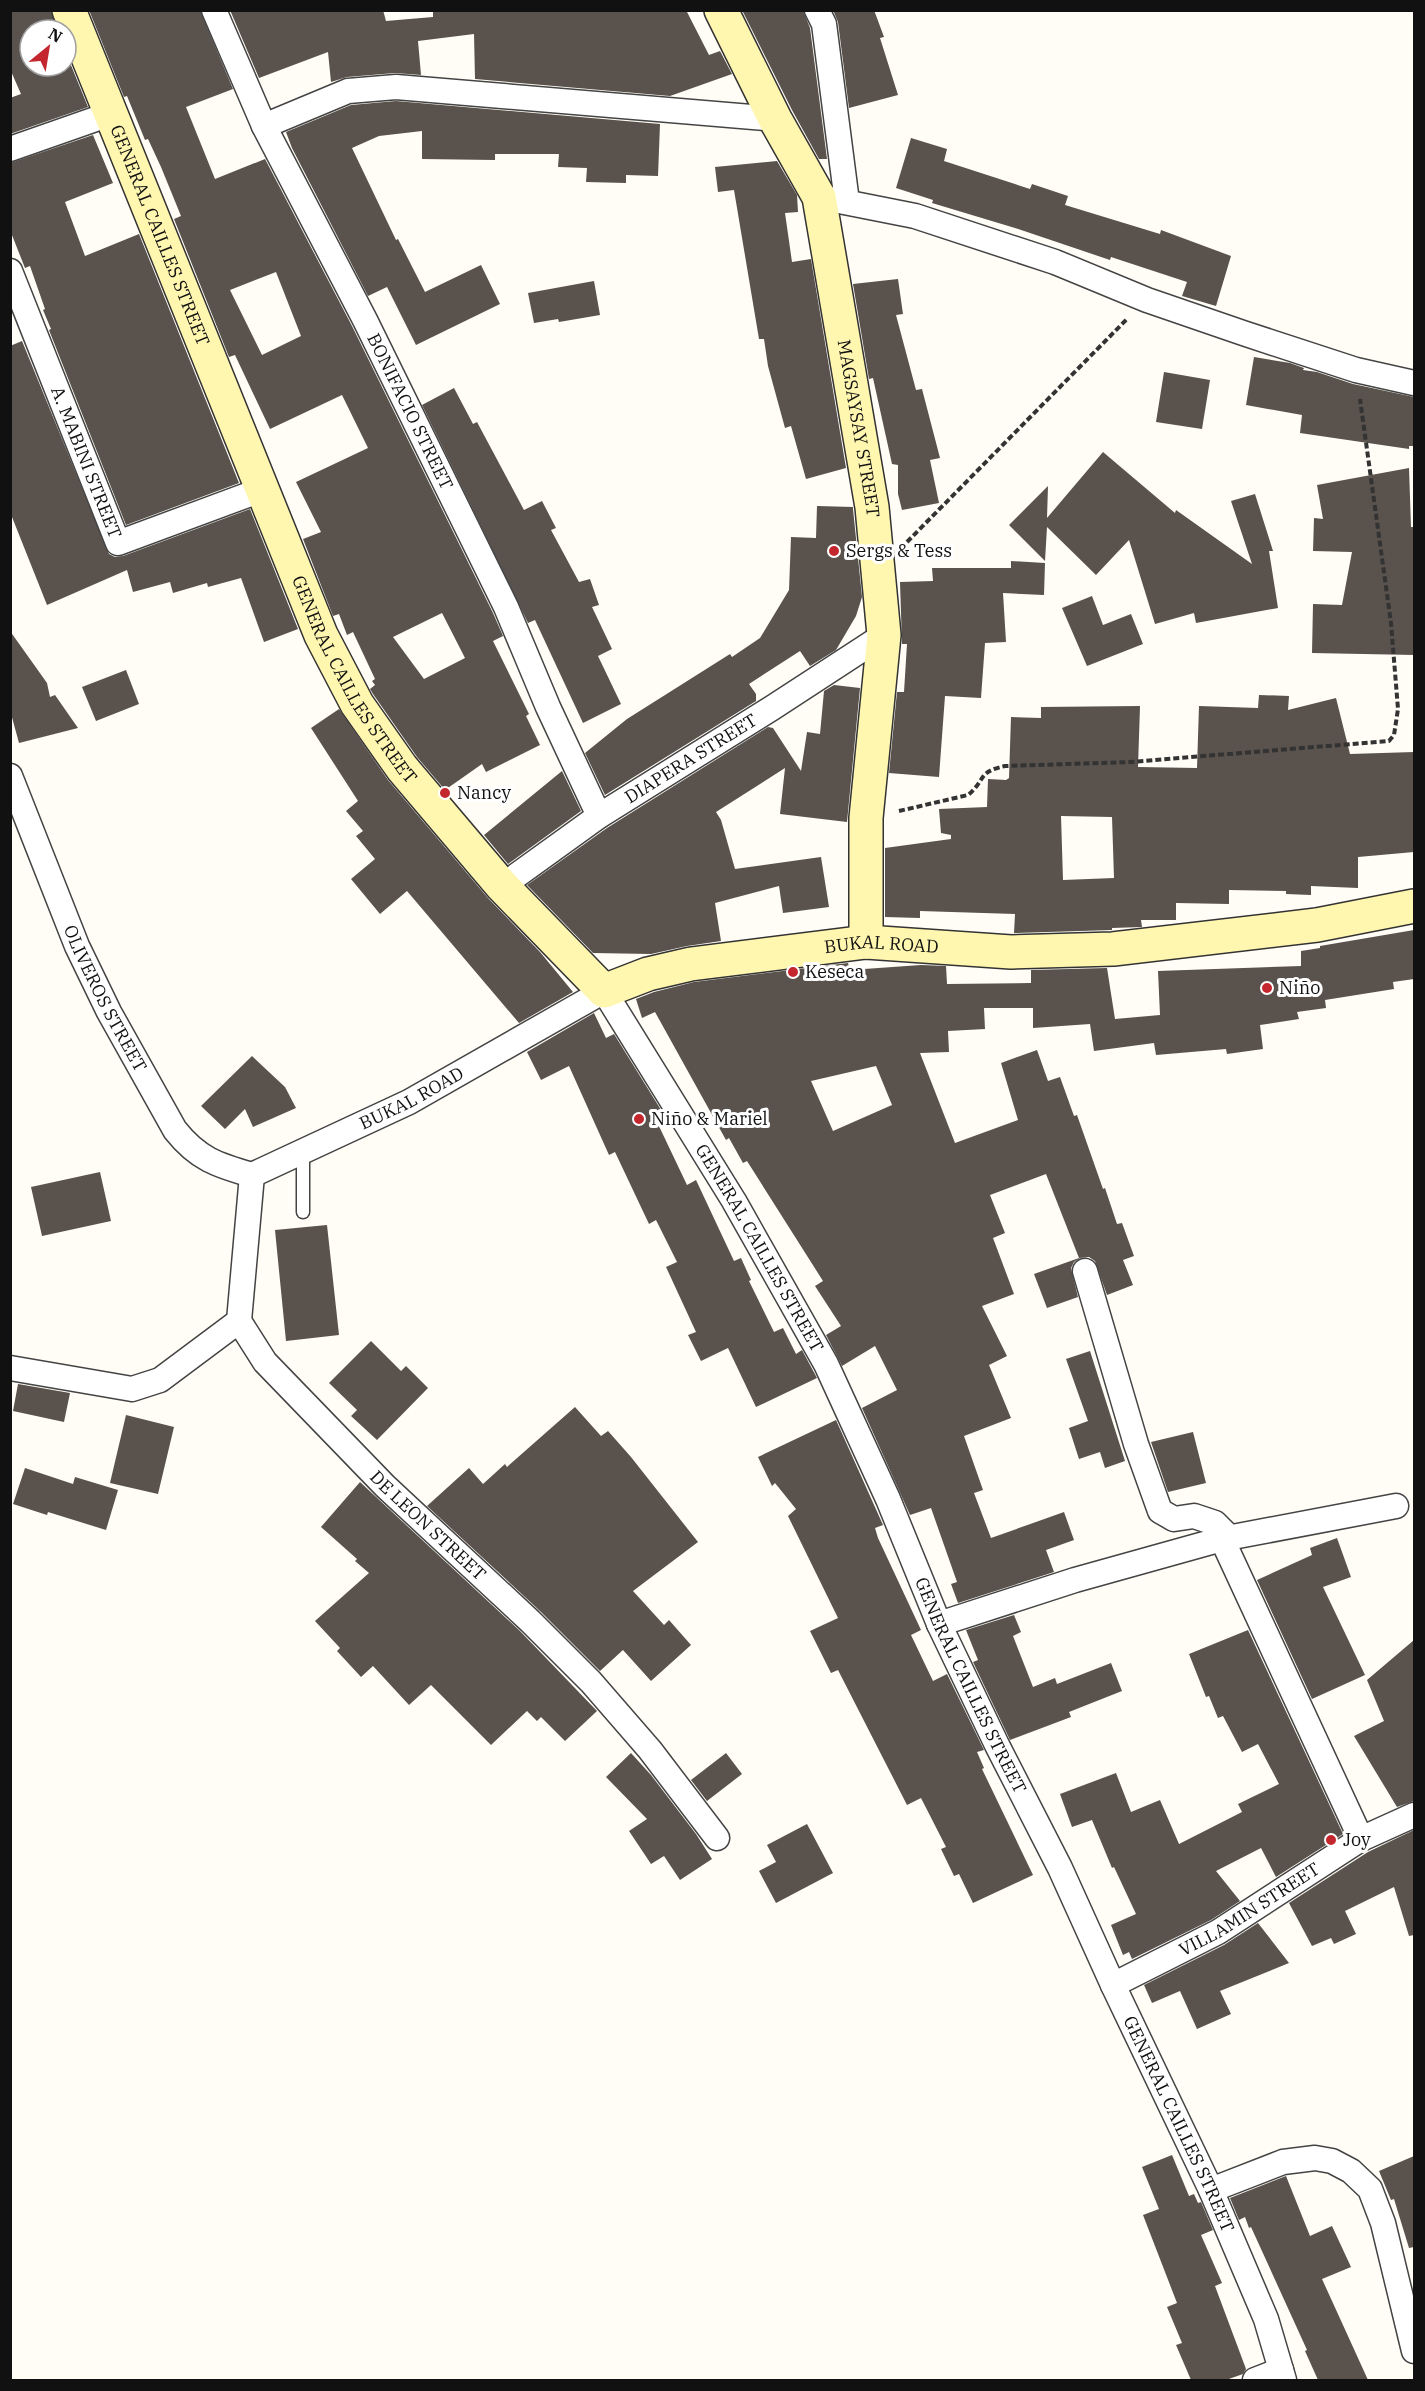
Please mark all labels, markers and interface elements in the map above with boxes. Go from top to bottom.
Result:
north arrow [18,18,78,78]
text: N [45,23,66,47]
street label: GENERAL CAILLES STREET [105,121,215,349]
street label: BONIFACIO STREET [362,329,459,494]
street label: MAGSAYSAY STREET [833,338,885,518]
street label: A. MABINI STREET [46,383,127,542]
place label: Sergs & Tess [846,539,952,562]
marker: Sergs & Tess [827,544,841,558]
street label: GENERAL CAILLES STREET [287,572,422,788]
street label: DIAPERA STREET [620,708,761,808]
place label: Nancy [457,781,512,804]
marker: Nancy [438,786,452,800]
street label: OLIVEROS STREET [59,921,152,1076]
street label: BUKAL ROAD [823,930,939,958]
place label: Keseca [805,960,865,983]
marker: Keseca [786,965,800,979]
place label: Niño [1279,976,1320,999]
marker: Niño [1260,981,1274,995]
street label: BUKAL ROAD [355,1061,468,1135]
place label: Niño & Mariel [651,1107,768,1130]
marker: Niño & Mariel [632,1112,646,1126]
street label: GENERAL CAILLES STREET [691,1140,829,1356]
street label: DE LEON STREET [365,1465,491,1585]
street label: GENERAL CAILLES STREET [910,1574,1032,1797]
place label: Joy [1343,1828,1371,1851]
marker: Joy [1324,1833,1338,1847]
street label: VILLAMIN STREET [1175,1857,1324,1961]
street label: GENERAL CAILLES STREET [1118,2012,1240,2236]

